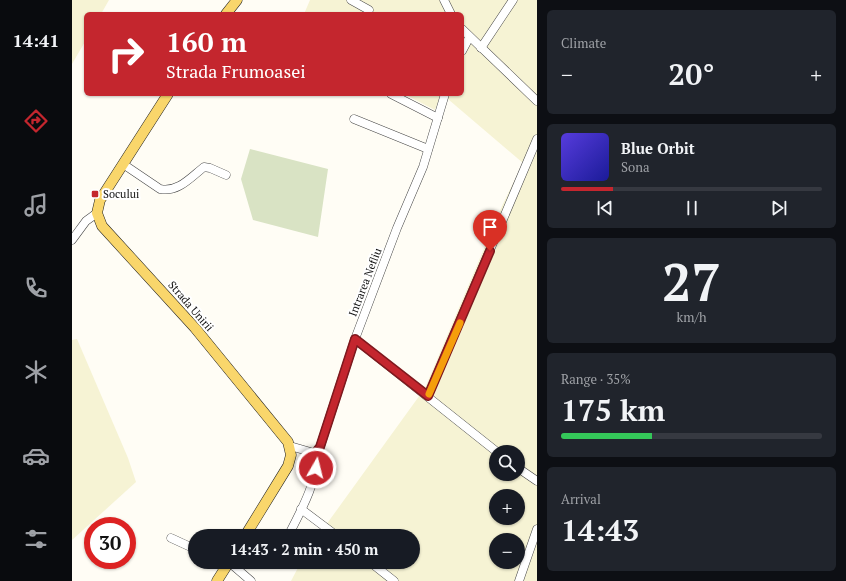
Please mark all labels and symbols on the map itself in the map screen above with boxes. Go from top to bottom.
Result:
place label: Socului [103,187,139,201]
marker: Socului [90,189,100,199]
pin [473,210,507,251]
street label: Intrarea Nefliu [346,245,385,318]
street label: Strada Unirii [165,278,217,334]
position arrow [295,447,337,489]
speed limit sign: 30 [84,517,136,569]

